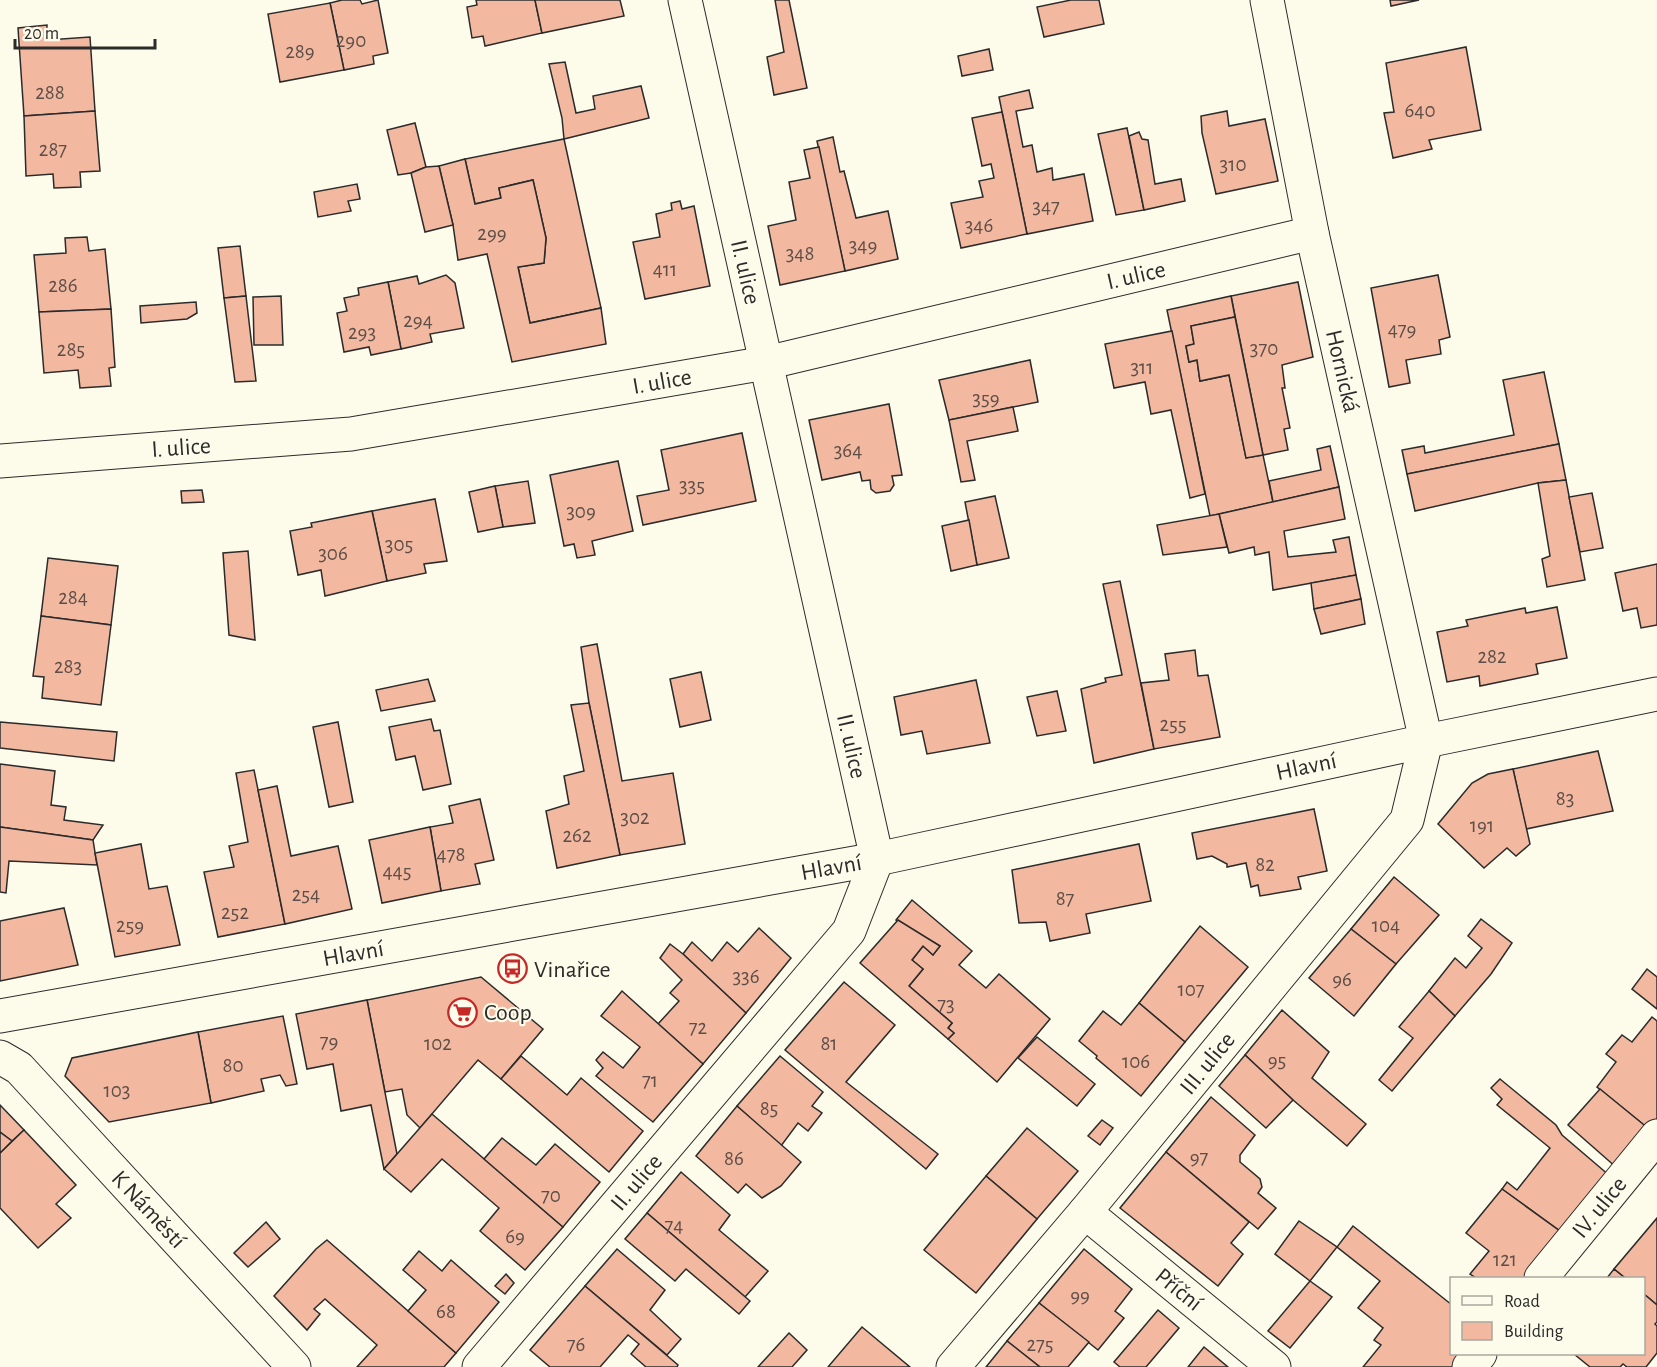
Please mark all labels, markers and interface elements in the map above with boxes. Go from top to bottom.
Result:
scale bar [15,12,154,50]
text: 20 m [24,25,59,43]
house number: 290 [336,30,366,51]
house number: 289 [285,41,315,62]
house number: 288 [35,82,65,103]
house number: 640 [1404,100,1436,121]
house number: 287 [39,139,67,160]
house number: 310 [1220,154,1246,175]
house number: 347 [1032,196,1060,217]
house number: 346 [965,215,993,236]
house number: 299 [477,223,507,244]
house number: 349 [849,235,877,256]
street label: II. ulice [726,237,764,307]
house number: 348 [786,243,814,264]
street label: I. ulice [1105,258,1168,294]
house number: 411 [653,259,677,280]
house number: 286 [48,275,78,296]
house number: 294 [403,310,433,331]
house number: 479 [1388,319,1416,340]
house number: 293 [348,322,376,343]
street label: Hornická [1321,327,1363,415]
house number: 370 [1250,338,1278,359]
house number: 285 [57,339,85,360]
house number: 311 [1130,357,1154,378]
street label: I. ulice [631,365,694,399]
house number: 359 [972,388,1000,409]
street label: I. ulice [151,434,212,462]
house number: 364 [834,440,862,461]
house number: 335 [679,475,705,496]
house number: 309 [566,501,596,522]
house number: 305 [385,534,413,555]
house number: 306 [318,543,348,564]
house number: 284 [58,587,88,608]
house number: 282 [1477,646,1507,667]
house number: 283 [54,656,82,677]
street label: II. ulice [832,711,870,781]
house number: 255 [1159,714,1187,735]
street label: Hlavní [1274,749,1339,785]
house number: 83 [1556,788,1574,809]
house number: 302 [620,807,650,828]
house number: 191 [1470,815,1494,836]
house number: 262 [563,825,591,846]
house number: 478 [437,844,465,865]
street label: Hlavní [799,851,864,885]
house number: 82 [1255,854,1275,875]
house number: 445 [383,861,411,882]
house number: 254 [292,884,320,905]
house number: 87 [1056,888,1075,909]
house number: 252 [221,902,249,923]
house number: 259 [116,915,144,936]
house number: 104 [1372,915,1400,936]
street label: Hlavní [321,937,386,971]
bus stop icon: Vinařice [497,953,529,985]
place label: Vinařice [534,958,610,982]
house number: 336 [732,966,760,987]
house number: 96 [1332,969,1352,990]
house number: 107 [1177,979,1205,1000]
house number: 73 [937,994,955,1015]
supermarket icon: Coop [447,996,479,1028]
place label: Coop [484,1001,532,1025]
house number: 72 [689,1017,707,1038]
street label: III. ulice [1176,1028,1240,1099]
house number: 79 [320,1031,338,1052]
house number: 102 [424,1033,452,1054]
house number: 81 [820,1033,838,1054]
house number: 95 [1268,1050,1286,1071]
house number: 106 [1122,1051,1150,1072]
house number: 80 [222,1055,244,1076]
house number: 71 [642,1070,658,1091]
house number: 103 [104,1080,130,1101]
house number: 85 [760,1098,778,1119]
house number: 97 [1190,1147,1209,1168]
house number: 86 [724,1148,744,1169]
street label: II. ulice [606,1150,667,1216]
street label: K Náměstí [107,1166,190,1253]
street label: IV. ulice [1568,1172,1631,1243]
house number: 70 [541,1185,561,1206]
house number: 74 [665,1215,683,1236]
house number: 69 [505,1226,525,1247]
house number: 121 [1493,1249,1517,1270]
street label: Příční [1150,1264,1207,1316]
legend [1450,1277,1645,1355]
house number: 99 [1070,1285,1090,1306]
text: Road [1504,1293,1540,1311]
house number: 68 [436,1301,456,1322]
text: Building [1504,1323,1564,1341]
house number: 76 [567,1334,585,1355]
house number: 275 [1026,1334,1054,1355]

